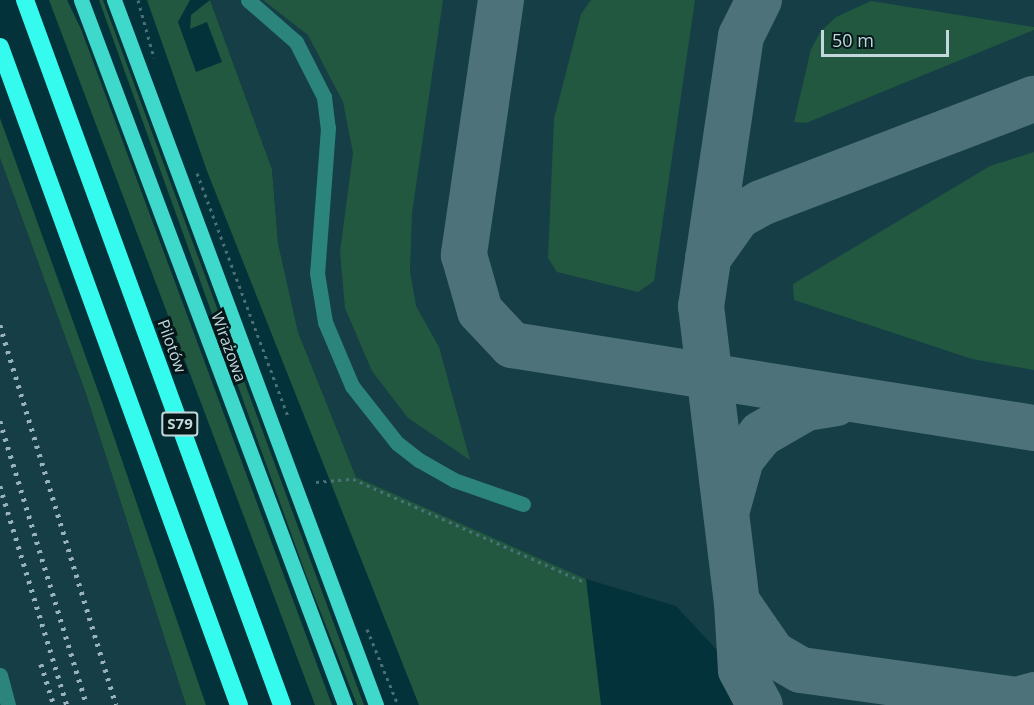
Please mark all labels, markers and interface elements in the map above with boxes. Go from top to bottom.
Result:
scale bar [824,18,952,56]
text: 50 m [832,28,874,52]
street label: Wirażowa [208,310,250,384]
street label: Pilotów [154,317,190,375]
road number: S79 [160,412,200,436]

